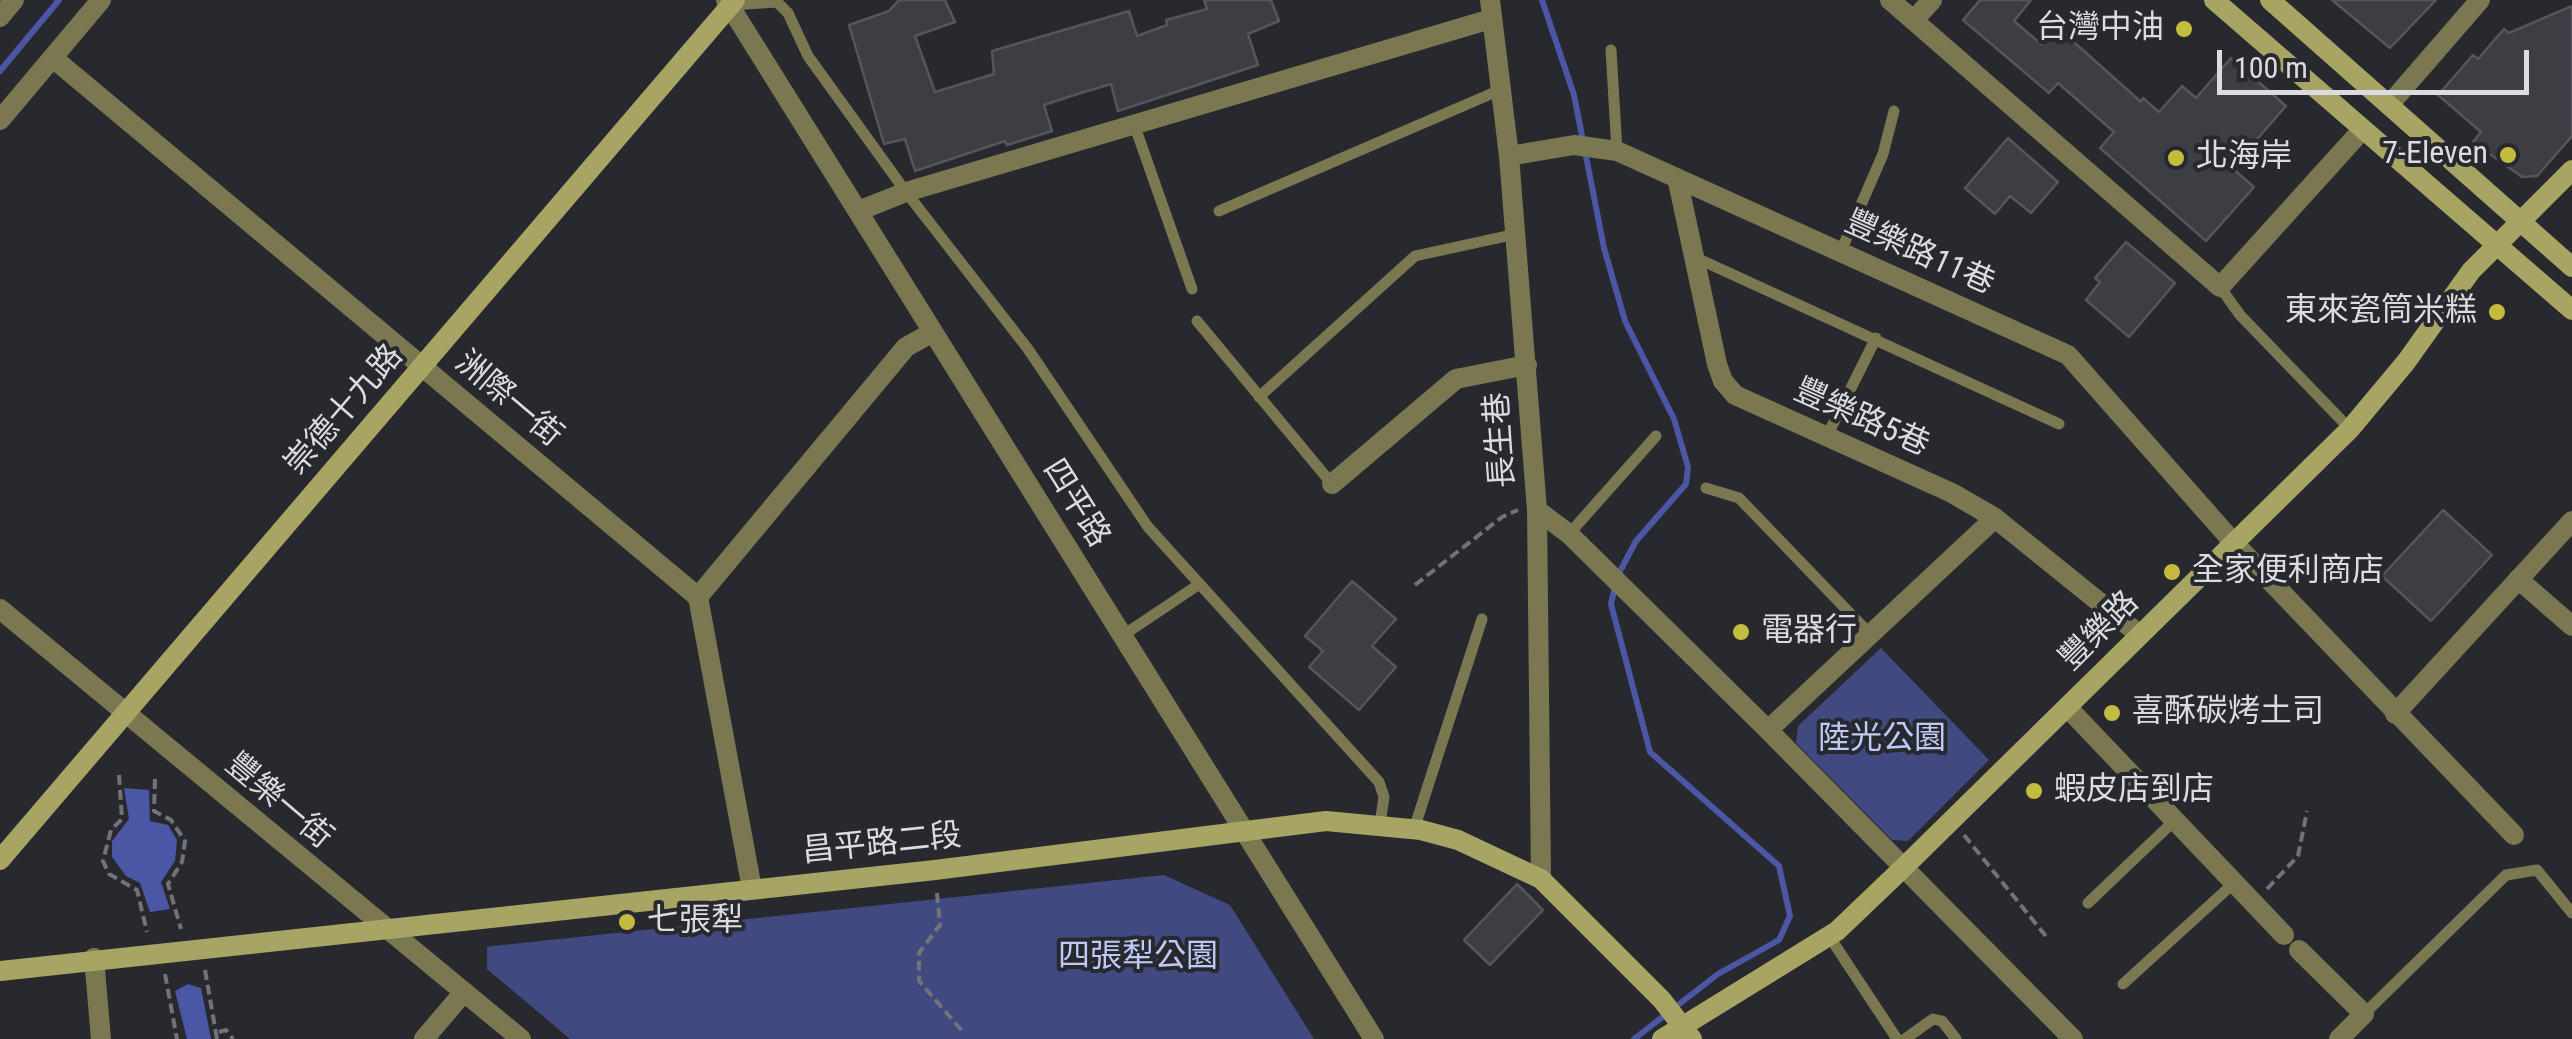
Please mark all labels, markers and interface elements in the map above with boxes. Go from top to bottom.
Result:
place label: 台灣中油 [2036,10,2164,48]
marker: 台灣中油 [2173,18,2195,40]
scale bar [2222,30,2534,92]
text: 100 m [2234,50,2308,85]
place label: 7-Eleven [2382,136,2488,174]
place label: 北海岸 [2196,139,2292,177]
marker: 7-Eleven [2497,144,2519,166]
marker: 北海岸 [2165,147,2187,169]
street label: 豐樂路11巷 [1838,204,2000,304]
place label: 東來瓷筒米糕 [2285,293,2477,331]
marker: 東來瓷筒米糕 [2486,301,2508,323]
street label: 崇德十九路 [278,338,412,484]
street label: 洲際一街 [447,344,569,456]
street label: 豐樂路5巷 [1788,372,1934,466]
street label: 長生巷 [1479,391,1525,489]
street label: 四平路 [1033,453,1117,555]
place label: 全家便利商店 [2192,553,2384,591]
marker: 全家便利商店 [2161,561,2183,583]
street label: 豐樂路 [2052,584,2148,680]
place label: 電器行 [1761,613,1857,651]
marker: 電器行 [1730,621,1752,643]
place label: 喜酥碳烤土司 [2132,694,2324,732]
marker: 喜酥碳烤土司 [2101,702,2123,724]
park label: 陸光公園 [1818,721,1946,759]
street label: 豐樂一街 [217,746,339,858]
place label: 蝦皮店到店 [2054,772,2214,810]
marker: 蝦皮店到店 [2023,780,2045,802]
street label: 昌平路二段 [800,818,964,872]
place label: 七張犁 [647,903,743,941]
marker: 七張犁 [616,911,638,933]
park label: 四張犁公園 [1058,939,1218,977]

